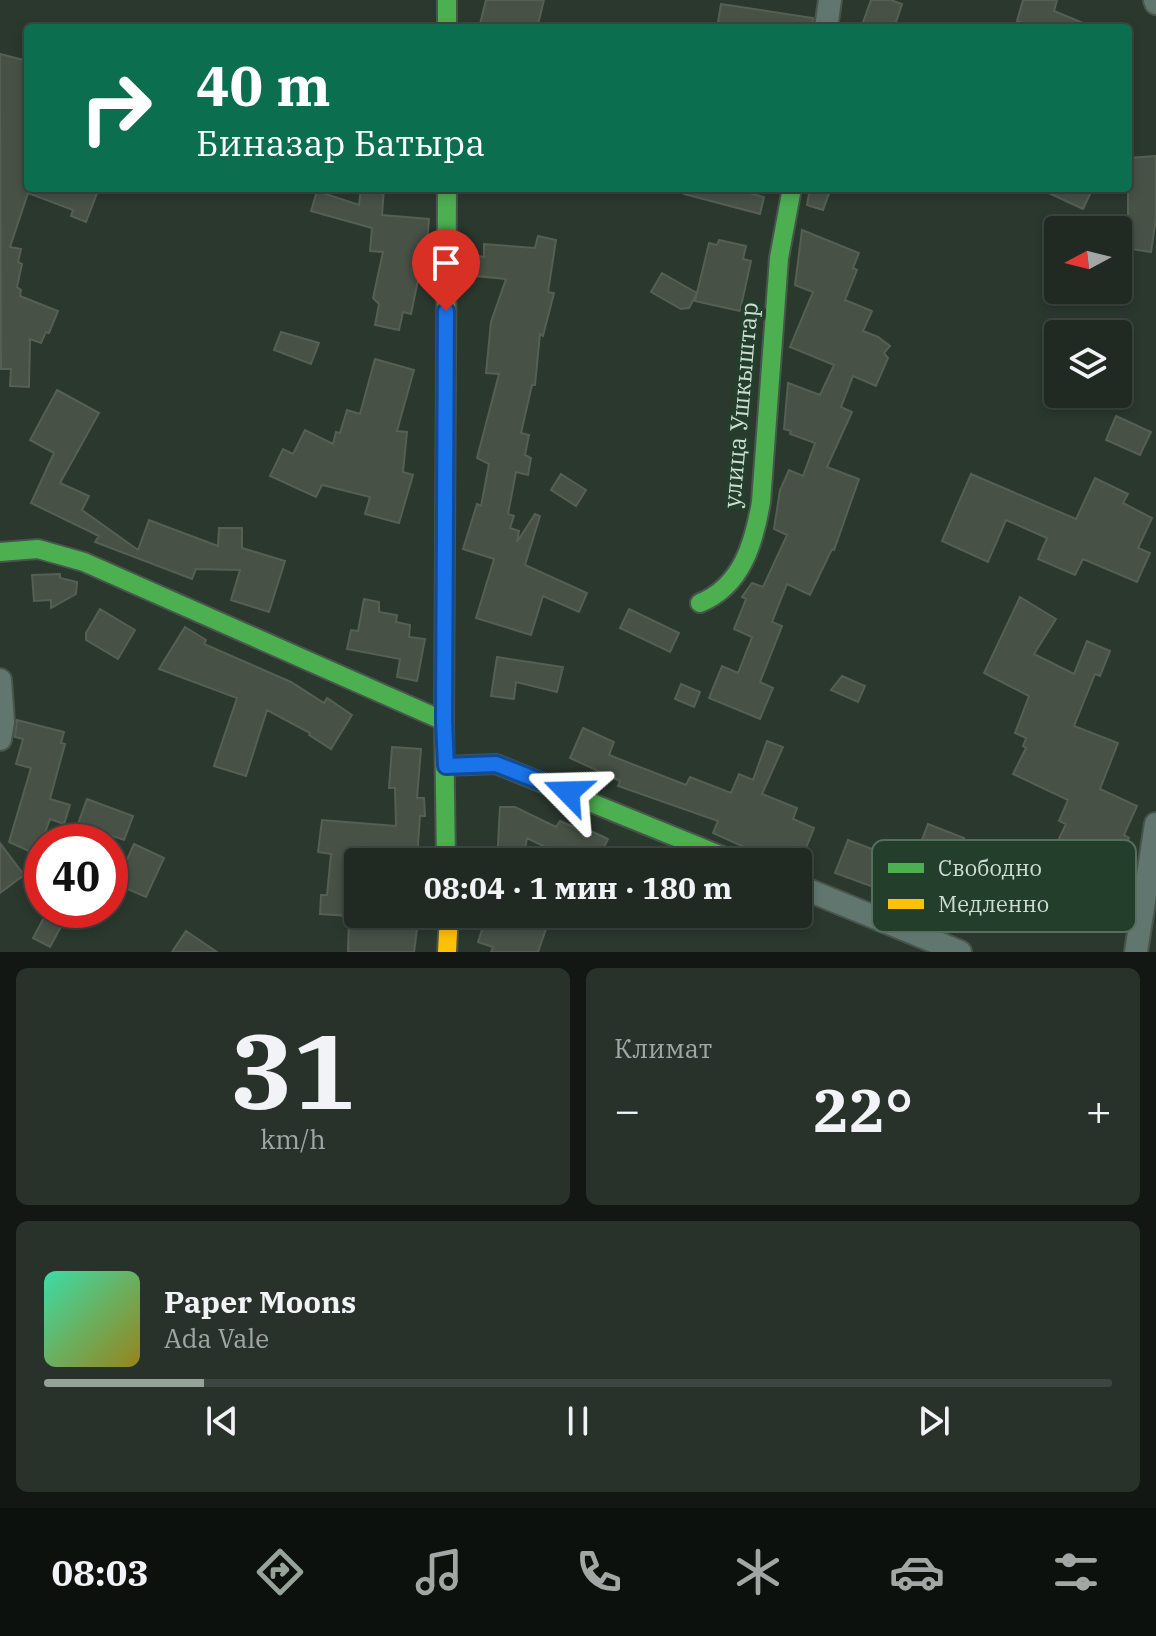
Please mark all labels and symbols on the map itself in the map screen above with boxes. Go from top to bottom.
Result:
north arrow [1044,216,1132,304]
pin [412,229,480,311]
street label: улица Ушкыштар [715,301,765,509]
position arrow [526,750,610,834]
speed limit sign: 40 [24,824,128,928]
legend [872,840,1136,932]
text: Свободно [938,853,1042,882]
text: Медленно [938,889,1049,918]

